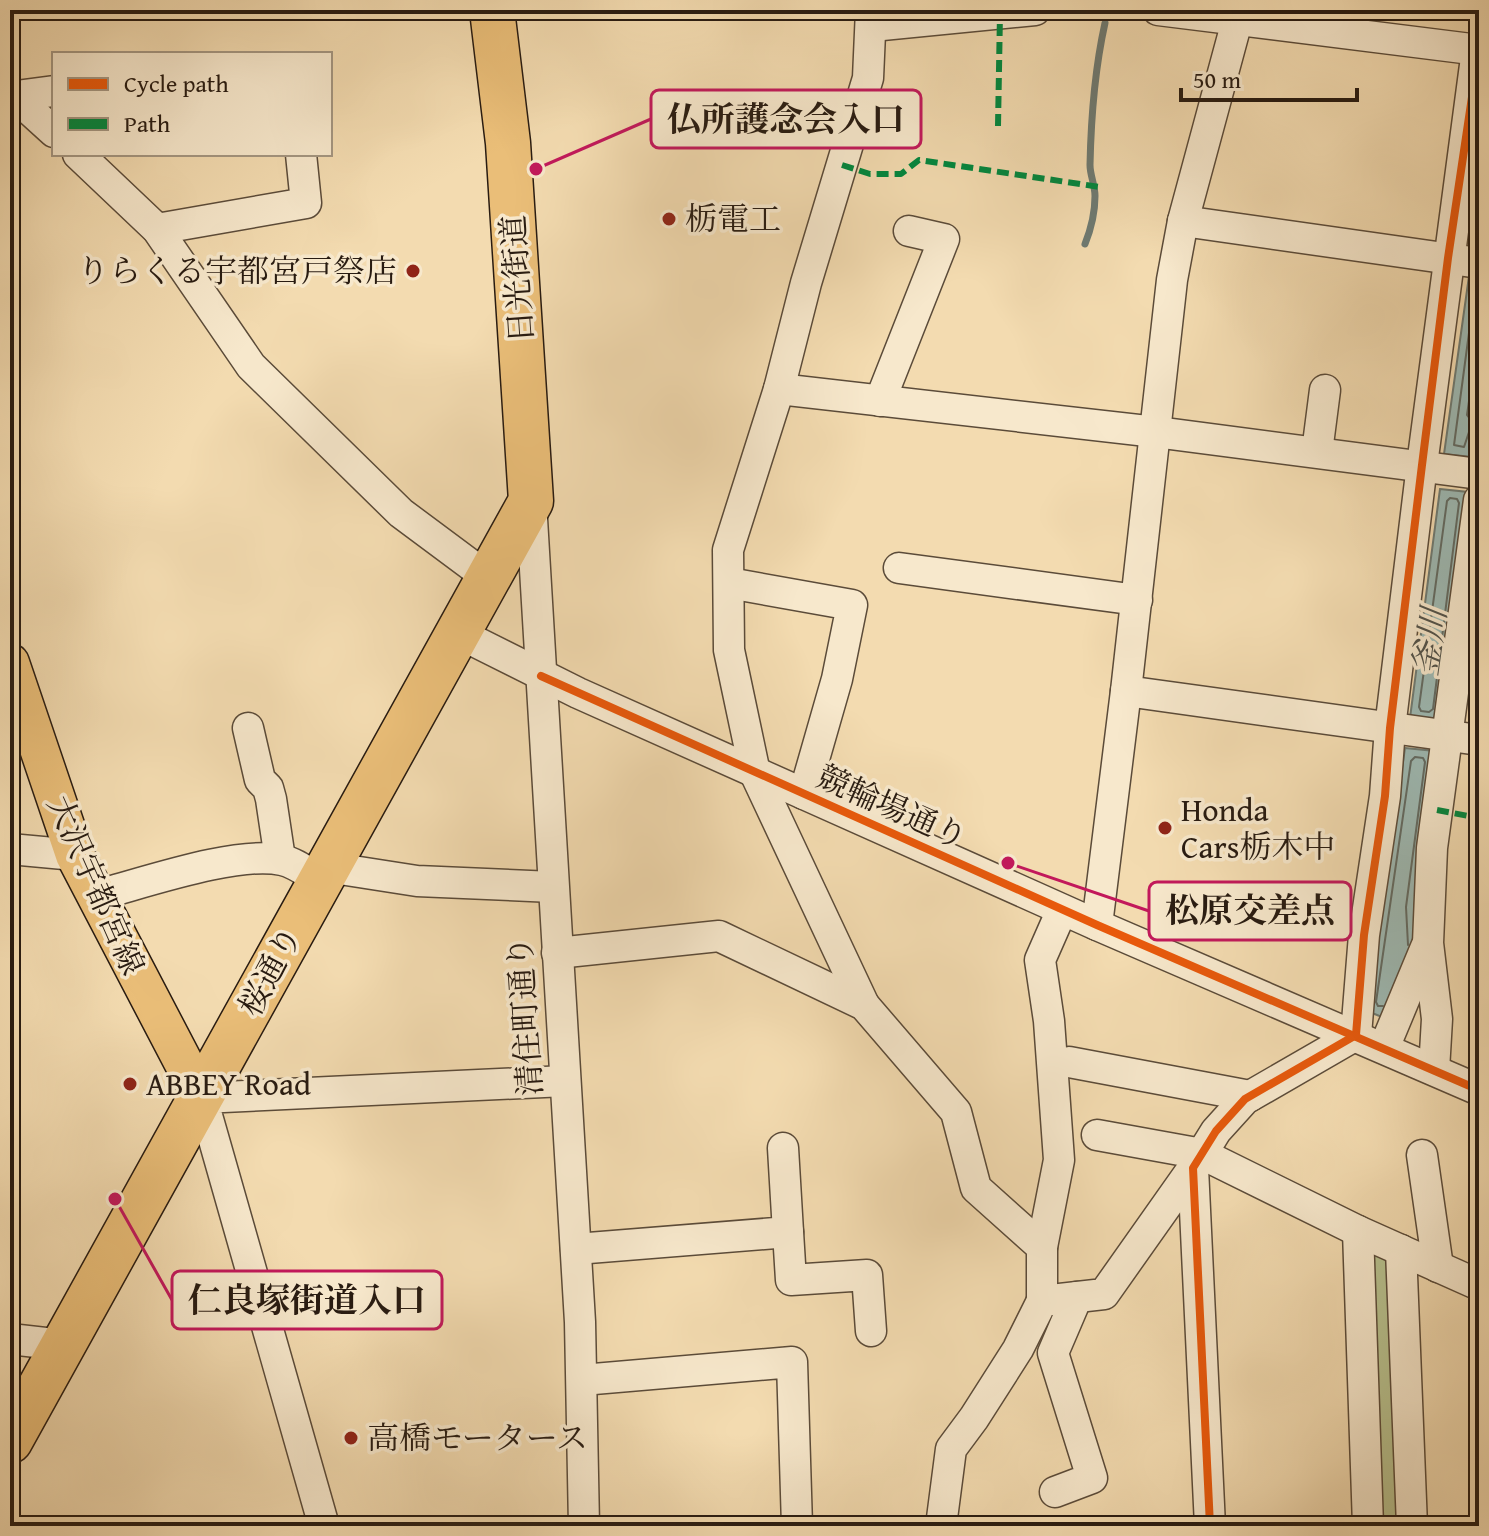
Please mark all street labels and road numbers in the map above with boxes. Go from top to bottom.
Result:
street label: 日光街道 [489,214,544,345]
street label: 競輪場通り [810,753,975,861]
street label: 大沢宇都宮線 [36,788,157,982]
street label: 桜通り [226,917,313,1024]
street label: 清住町通り [495,935,554,1097]

